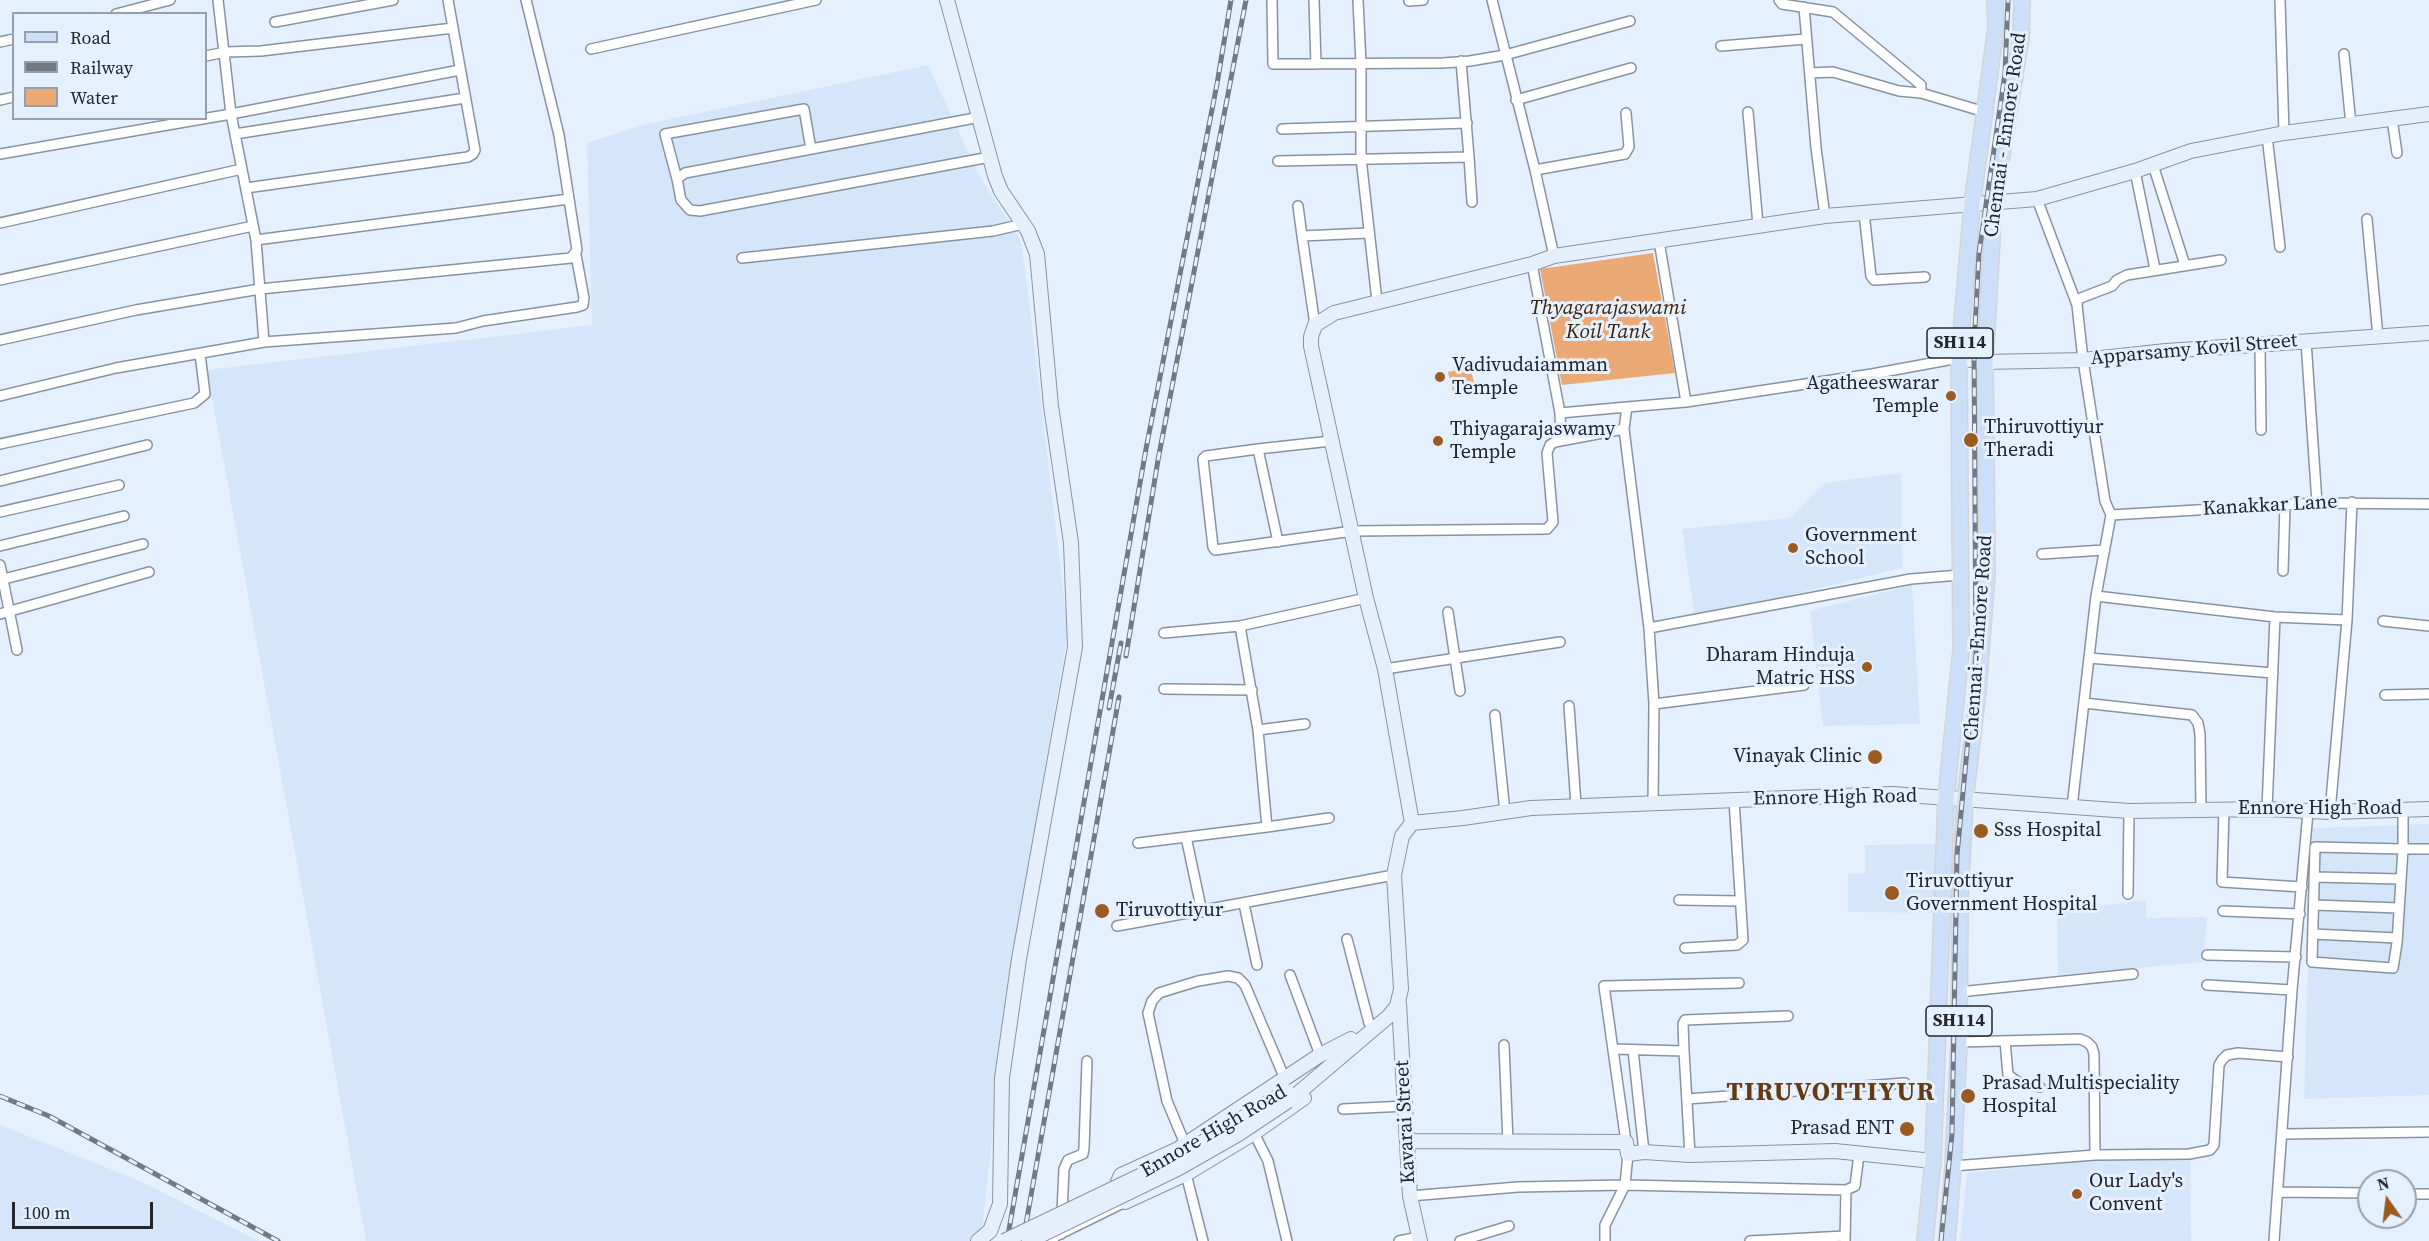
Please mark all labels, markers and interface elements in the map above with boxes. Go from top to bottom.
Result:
legend [12,12,207,120]
text: Road [70,25,111,50]
street label: Chennai - Ennore Road [1980,31,2032,239]
text: Railway [70,55,133,80]
text: Water [70,85,118,110]
water label: Thyagarajaswami Koil Tank [1530,296,1686,346]
road number: SH114 [1927,328,1993,358]
street label: Apparsamy Kovil Street [2090,329,2298,371]
place label: Vadivudaiamman Temple [1452,354,1608,401]
marker: Vadivudaiamman Temple [1433,370,1447,384]
place label: Agatheeswarar Temple [1806,372,1939,419]
marker: Agatheeswarar Temple [1944,389,1958,403]
place label: Thiruvottiyur Theradi [1984,416,2103,463]
place label: Thiyagarajaswamy Temple [1450,418,1615,465]
marker: Thiruvottiyur Theradi [1962,431,1980,449]
marker: Thiyagarajaswamy Temple [1431,434,1445,448]
street label: Kanakkar Lane [2202,490,2338,522]
place label: Government School [1805,524,1917,571]
street label: Chennai - Ennore Road [1960,534,1998,742]
marker: Government School [1786,541,1800,555]
place label: Dharam Hinduja Matric HSS [1706,644,1855,691]
marker: Dharam Hinduja Matric HSS [1860,660,1874,674]
place label: Vinayak Clinic [1733,745,1862,769]
marker: Vinayak Clinic [1866,748,1884,766]
street label: Ennore High Road [1753,785,1917,811]
street label: Ennore High Road [2238,797,2402,821]
place label: Sss Hospital [1994,819,2101,843]
marker: Sss Hospital [1972,822,1990,840]
place label: Tiruvottiyur Government Hospital [1906,870,2098,917]
marker: Tiruvottiyur Government Hospital [1883,884,1901,902]
place label: Tiruvottiyur [1116,899,1223,923]
marker: Tiruvottiyur [1093,902,1111,920]
road number: SH114 [1926,1006,1992,1036]
street label: Kavarai Street [1391,1060,1421,1184]
place label: Prasad Multispeciality Hospital [1982,1072,2179,1119]
district label: TIRUVOTTIYUR [1726,1077,1936,1109]
street label: Ennore High Road [1137,1081,1291,1183]
marker: Prasad Multispeciality Hospital [1959,1087,1977,1105]
place label: Prasad ENT [1790,1117,1894,1141]
marker: Prasad ENT [1898,1120,1916,1138]
north arrow [2357,1169,2417,1229]
place label: Our Lady's Convent [2089,1170,2183,1217]
text: N [2375,1171,2391,1196]
marker: Our Lady's Convent [2070,1187,2084,1201]
scale bar [15,1190,156,1228]
text: 100 m [23,1200,70,1225]

